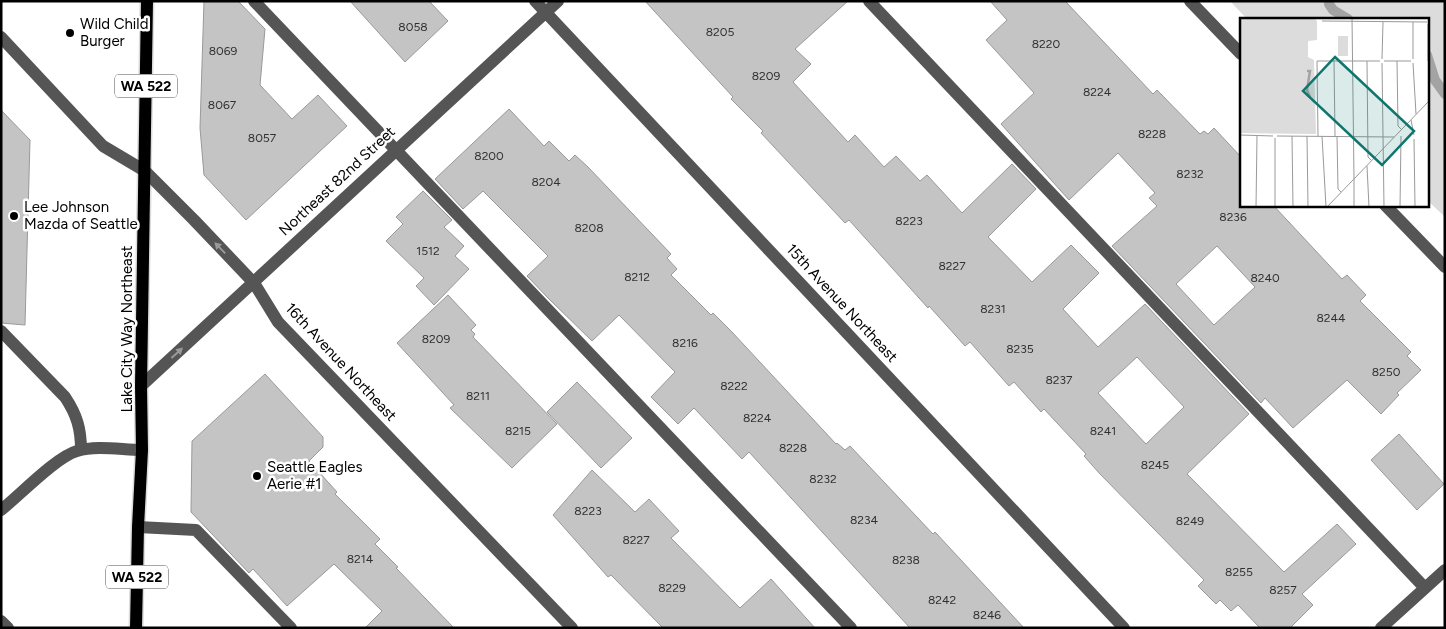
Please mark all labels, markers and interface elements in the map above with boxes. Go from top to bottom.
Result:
place label: Wild Child Burger [80,15,148,50]
inset map [1240,18,1428,206]
house number: 8058 [398,20,428,34]
house number: 8205 [706,25,734,39]
marker: Wild Child Burger [64,27,76,39]
house number: 8220 [1032,37,1061,51]
house number: 8069 [209,44,238,58]
house number: 8209 [752,69,780,83]
road number: WA 522 [115,74,177,98]
house number: 8224 [1083,85,1112,99]
house number: 8067 [208,98,237,112]
street label: Northeast 82nd Street [275,122,399,239]
house number: 8228 [1138,127,1166,141]
house number: 8057 [248,131,277,145]
house number: 8200 [474,149,504,163]
house number: 8232 [1176,167,1204,181]
house number: 8204 [531,175,561,189]
place label: Lee Johnson Mazda of Seattle [24,198,138,233]
marker: Lee Johnson Mazda of Seattle [8,210,20,222]
house number: 8236 [1219,210,1247,224]
house number: 8223 [895,214,923,228]
house number: 8208 [574,221,604,235]
street label: 15th Avenue Northeast [783,240,902,366]
one-way arrow [214,242,226,254]
house number: 1512 [416,244,440,258]
street label: Lake City Way Northeast [118,245,136,412]
house number: 8227 [938,259,966,273]
house number: 8212 [624,270,650,284]
house number: 8240 [1250,271,1280,285]
street label: 16th Avenue Northeast [282,299,401,425]
house number: 8231 [980,302,1006,316]
house number: 8244 [1317,311,1346,325]
house number: 8209 [422,332,450,346]
house number: 8216 [672,336,698,350]
house number: 8235 [1006,342,1034,356]
one-way arrow [170,347,182,359]
house number: 8250 [1372,365,1401,379]
house number: 8237 [1045,373,1073,387]
house number: 8222 [720,379,748,393]
house number: 8211 [466,389,490,403]
house number: 8224 [743,411,772,425]
house number: 8215 [505,424,531,438]
house number: 8241 [1090,424,1116,438]
house number: 8228 [779,441,807,455]
place label: Seattle Eagles Aerie #1 [267,458,362,493]
house number: 8245 [1141,458,1169,472]
marker: Seattle Eagles Aerie #1 [251,470,263,482]
house number: 8232 [809,472,837,486]
house number: 8223 [574,504,602,518]
house number: 8234 [850,513,879,527]
house number: 8249 [1176,514,1204,528]
house number: 8227 [622,533,650,547]
house number: 8214 [347,552,374,566]
house number: 8238 [892,553,920,567]
house number: 8255 [1225,565,1253,579]
road number: WA 522 [106,566,168,588]
house number: 8229 [658,581,686,595]
house number: 8257 [1269,583,1297,597]
house number: 8242 [928,593,956,607]
house number: 8246 [973,608,1001,622]

